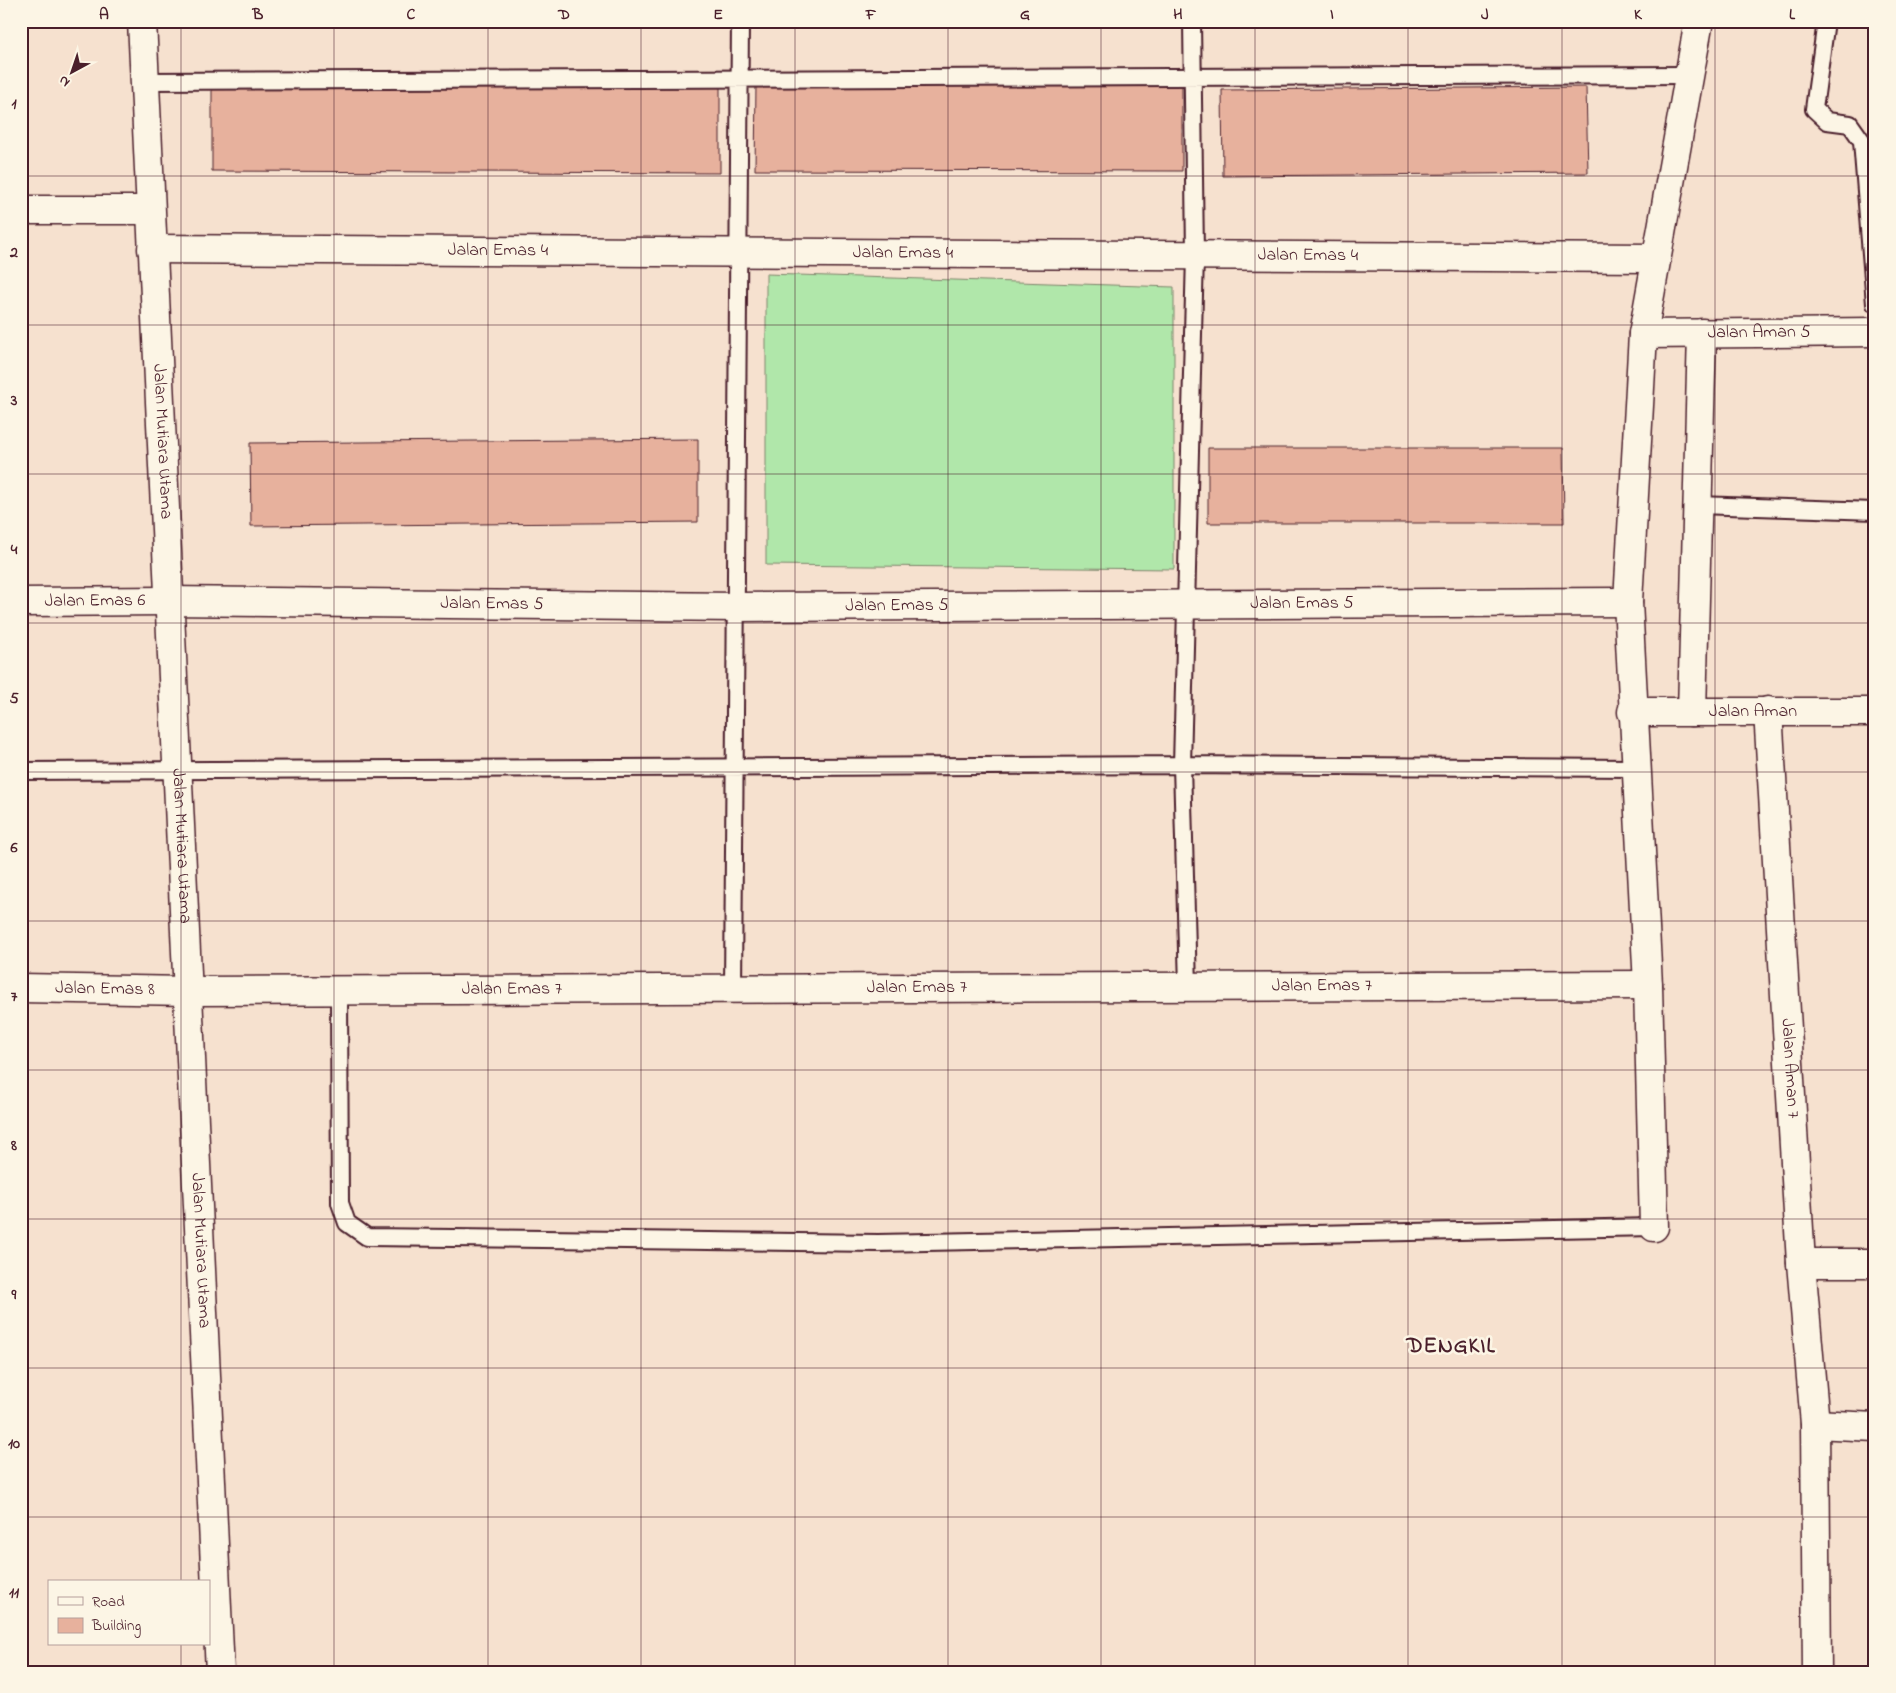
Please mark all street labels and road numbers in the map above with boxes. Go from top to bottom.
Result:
street label: Jalan Emas 4 [448,238,549,264]
street label: Jalan Emas 4 [853,240,954,267]
street label: Jalan Emas 4 [1258,243,1359,269]
street label: Jalan Aman 5 [1707,320,1811,346]
street label: Jalan Mutiara Utama [145,363,179,520]
street label: Jalan Emas 6 [44,588,146,615]
street label: Jalan Emas 5 [440,591,544,618]
street label: Jalan Emas 5 [1250,591,1354,617]
street label: Jalan Emas 5 [845,593,949,619]
street label: Jalan Aman [1709,699,1797,725]
street label: Jalan Mutiara Utama [164,768,198,924]
street label: Jalan Emas 7 [1272,973,1373,1000]
street label: Jalan Emas 7 [867,975,968,1001]
street label: Jalan Emas 8 [55,976,155,1003]
street label: Jalan Emas 7 [462,976,563,1003]
street label: Jalan Aman 7 [1773,1018,1805,1120]
street label: Jalan Mutiara Utama [183,1172,217,1329]

